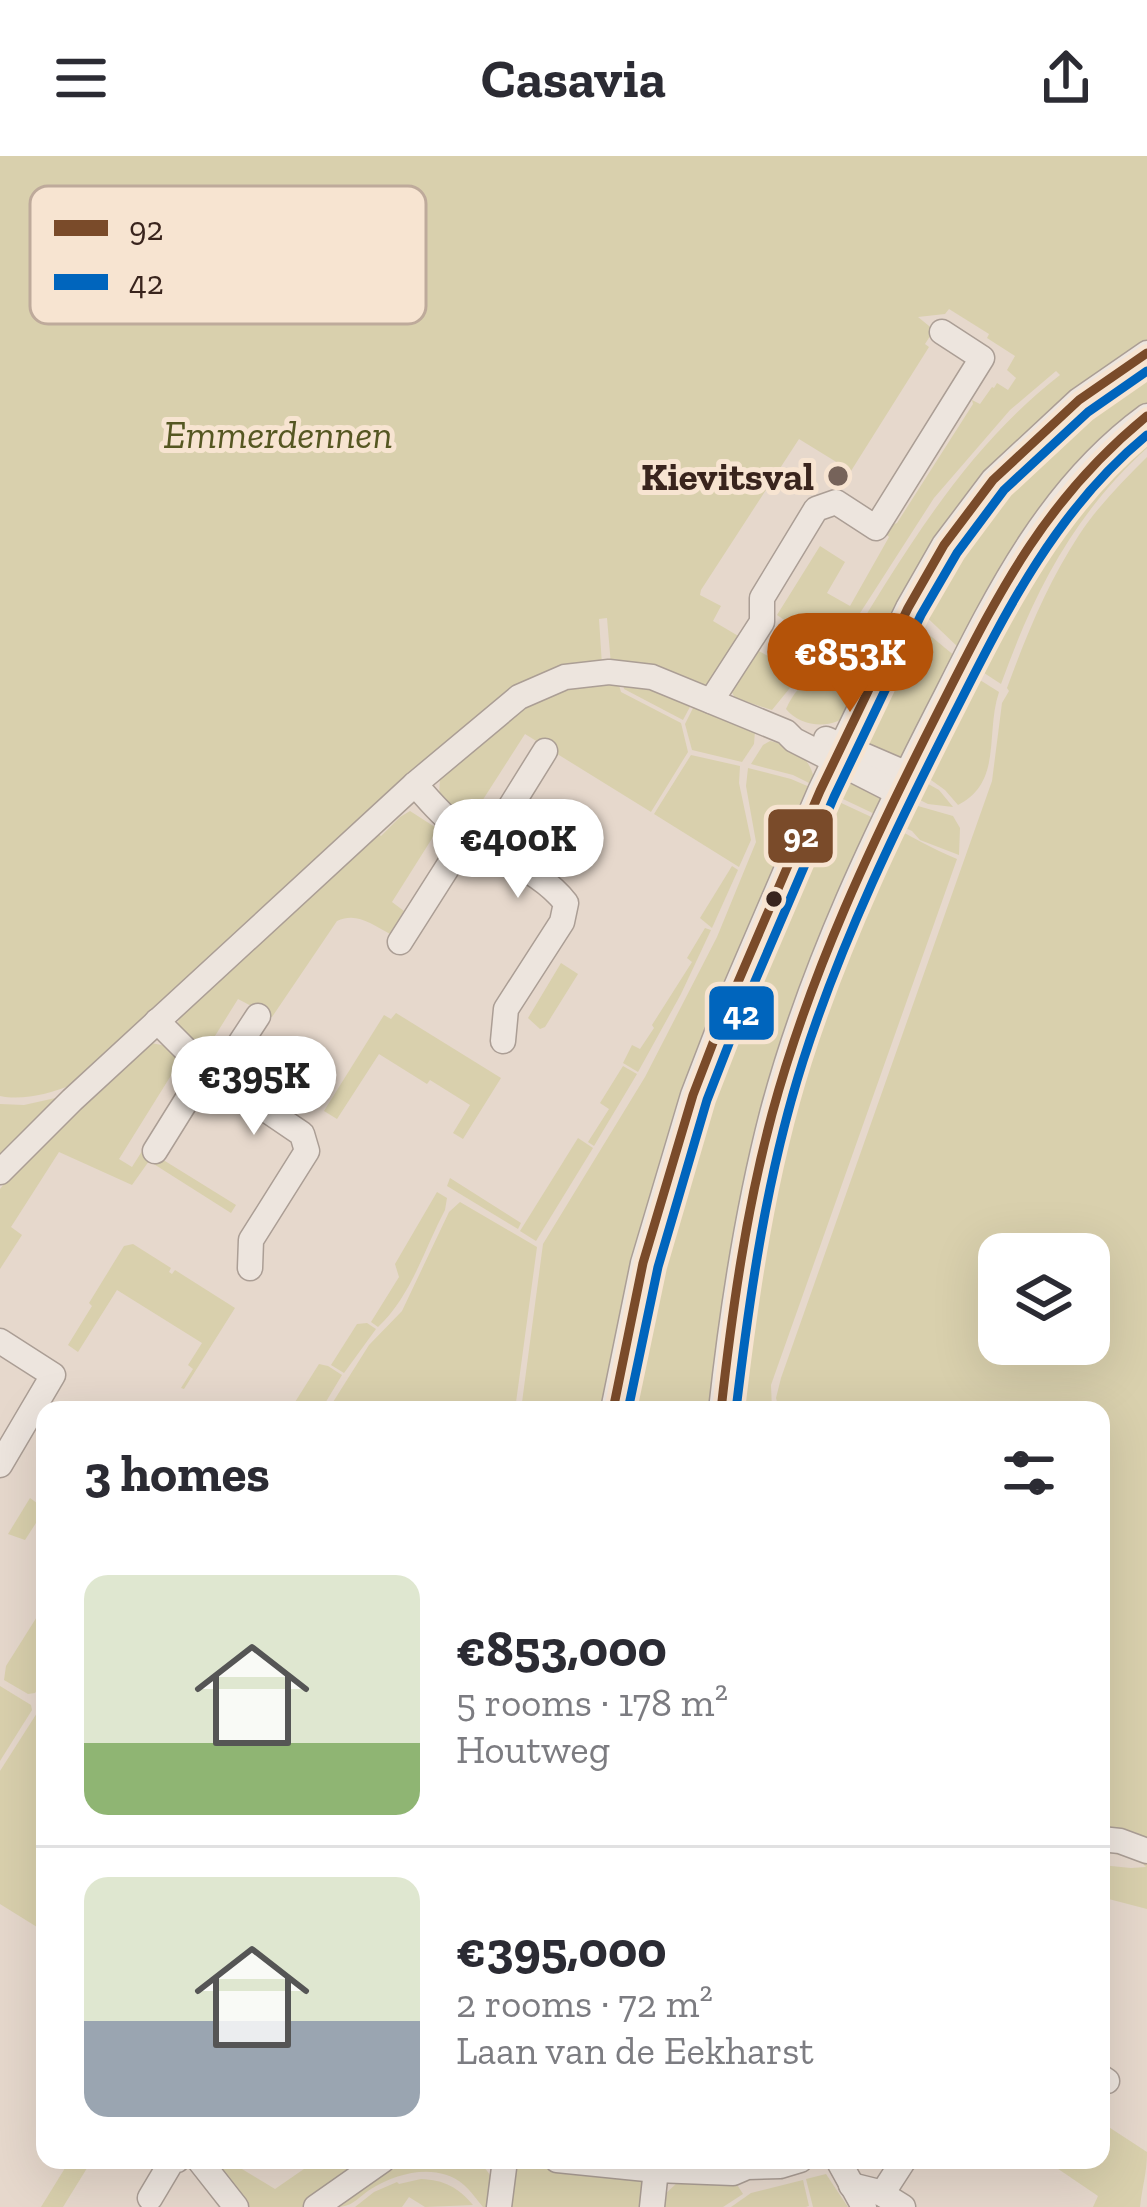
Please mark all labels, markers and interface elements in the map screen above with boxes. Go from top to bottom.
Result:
icon: menu [48,45,114,111]
icon: share [1033,45,1099,111]
text: Casavia [481,46,666,111]
legend [30,186,426,324]
text: 92 [129,209,164,248]
text: 42 [129,263,164,302]
park label: Emmerdennen [163,411,393,458]
place label: Kievitsval [641,453,814,500]
marker: Kievitsval [825,463,851,489]
pin: €853K [766,613,934,715]
text: €853K [794,628,906,675]
pin: €400K [434,799,602,901]
line badge: 92 [766,807,835,865]
text: €400K [460,814,576,861]
text: 92 [783,816,819,855]
unlabelled marker [763,888,785,910]
line badge: 42 [707,984,776,1042]
text: 42 [723,994,760,1033]
pin: €395K [170,1036,338,1138]
text: €395K [198,1051,310,1098]
map controls [978,1233,1110,1365]
button: layers [978,1233,1110,1365]
icon: filters [996,1440,1062,1506]
text: 3 homes [84,1443,270,1504]
text: €853,000 [456,1618,667,1679]
icon: home [180,1623,324,1767]
text: 5 rooms · 178 m² [456,1679,728,1726]
text: Houtweg [456,1726,610,1773]
text: €395,000 [456,1919,667,1980]
icon: home [180,1925,324,2069]
text: 2 rooms · 72 m² [456,1980,713,2027]
text: Laan van de Eekharst [456,2027,814,2074]

